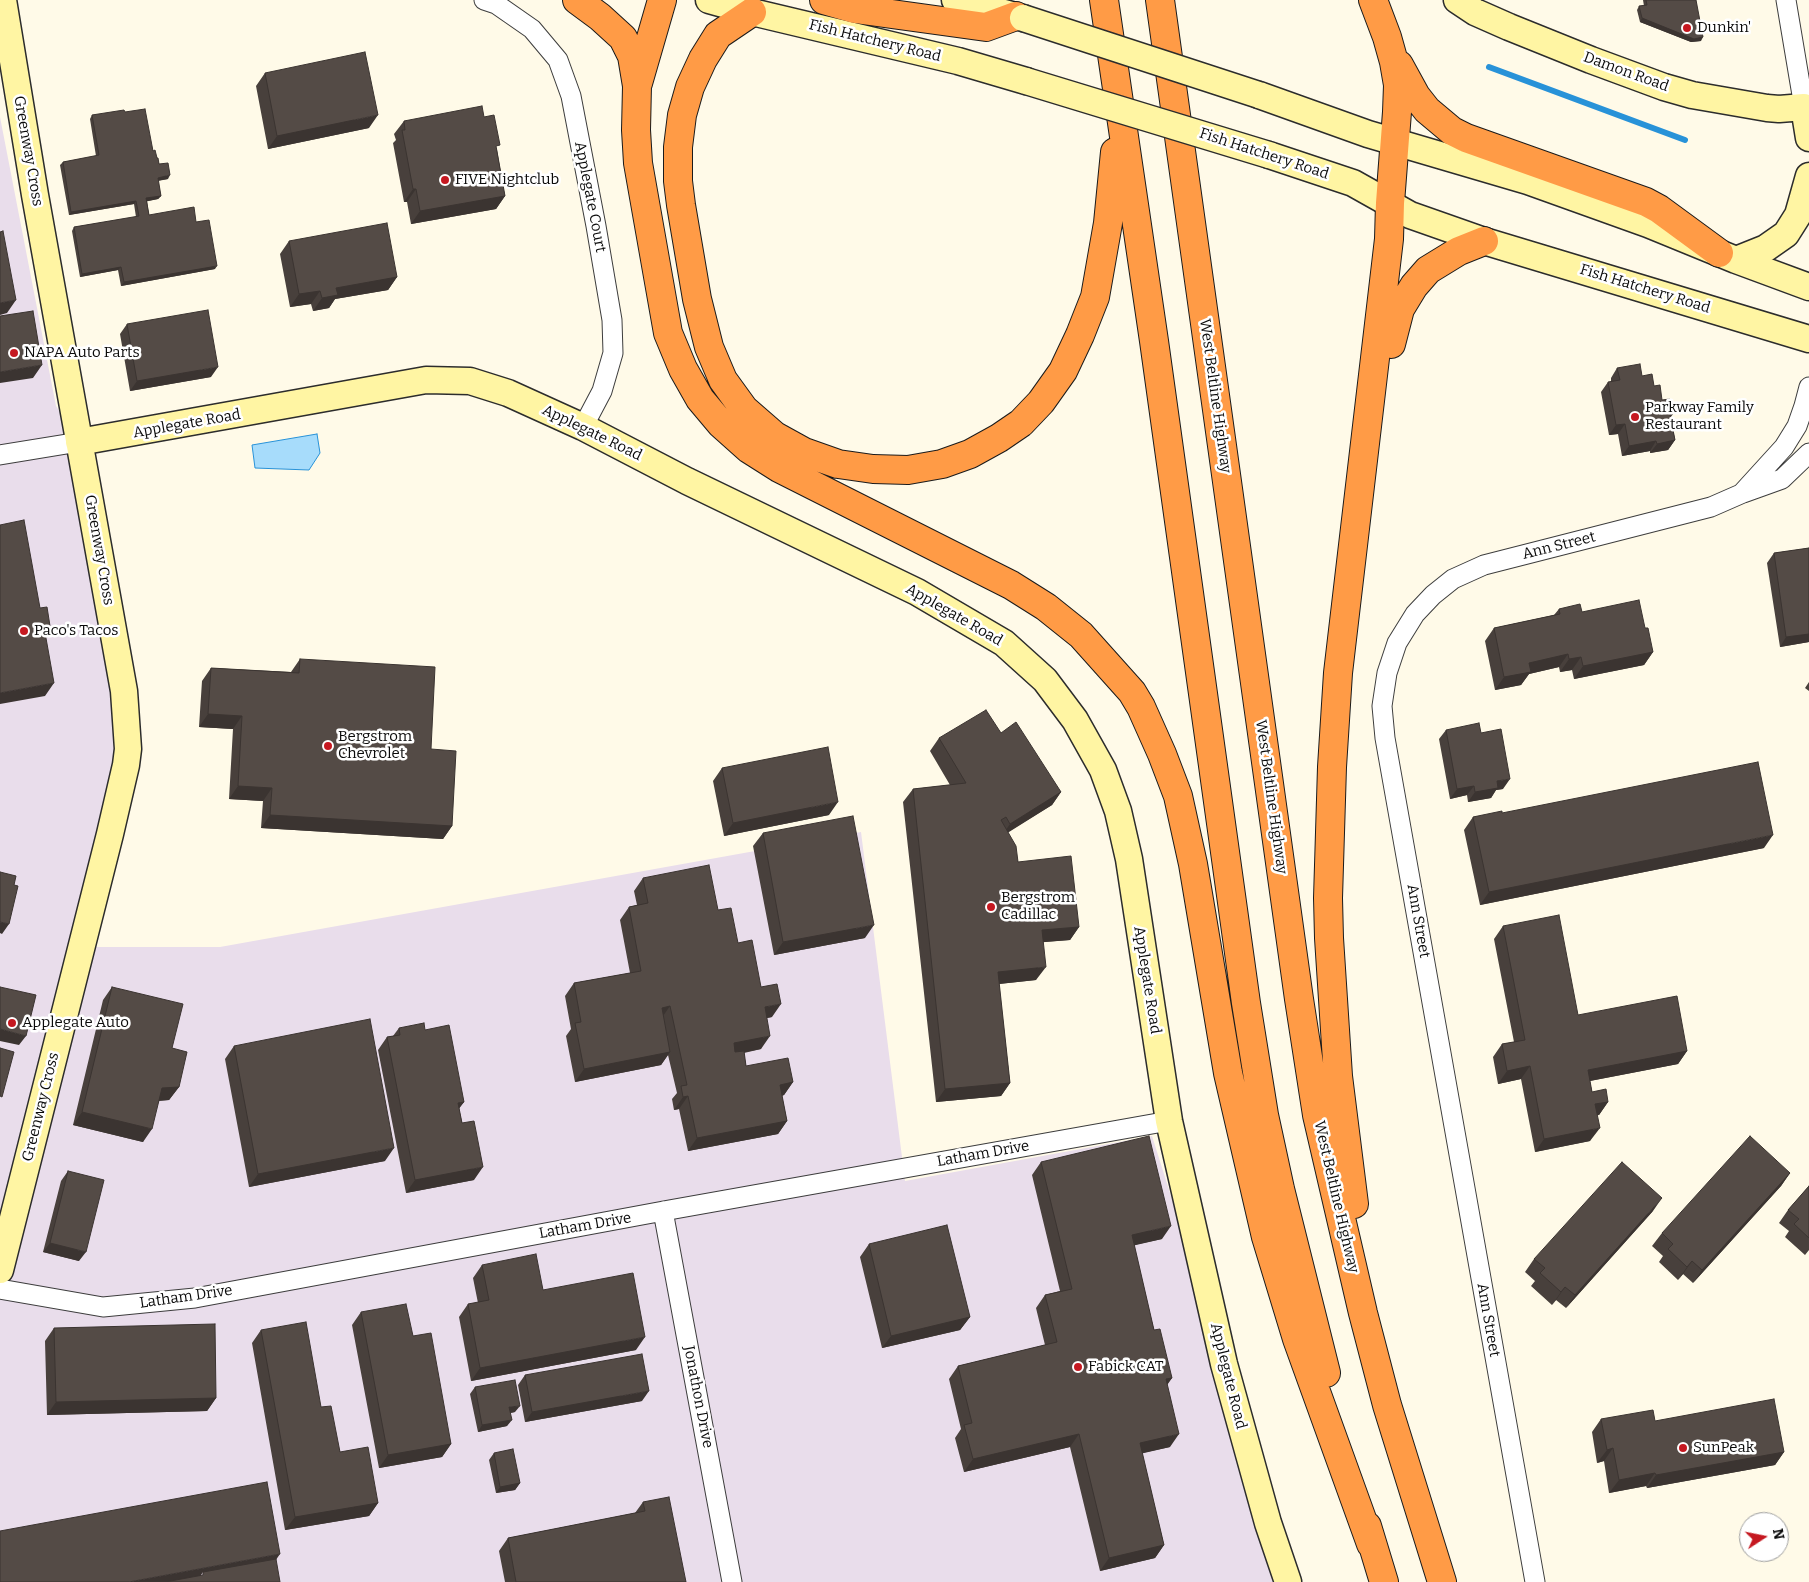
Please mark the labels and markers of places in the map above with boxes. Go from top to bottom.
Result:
place label: Dunkin' [1697,19,1751,37]
marker: Dunkin' [1681,22,1693,34]
place label: FIVE Nightclub [455,171,559,189]
marker: FIVE Nightclub [439,174,451,186]
place label: NAPA Auto Parts [24,344,140,362]
marker: NAPA Auto Parts [8,347,20,359]
place label: Parkway Family Restaurant [1645,399,1754,434]
marker: Parkway Family Restaurant [1629,411,1641,423]
place label: Paco's Tacos [34,622,118,640]
marker: Paco's Tacos [18,625,30,637]
place label: Bergstrom Chevrolet [338,728,412,763]
marker: Bergstrom Chevrolet [322,740,334,752]
place label: Bergstrom Cadillac [1001,889,1075,924]
marker: Bergstrom Cadillac [985,901,997,913]
place label: Applegate Auto [22,1014,129,1032]
marker: Applegate Auto [6,1017,18,1029]
place label: Fabick CAT [1088,1358,1164,1376]
marker: Fabick CAT [1072,1361,1084,1373]
place label: SunPeak [1693,1439,1754,1457]
marker: SunPeak [1677,1442,1689,1454]

